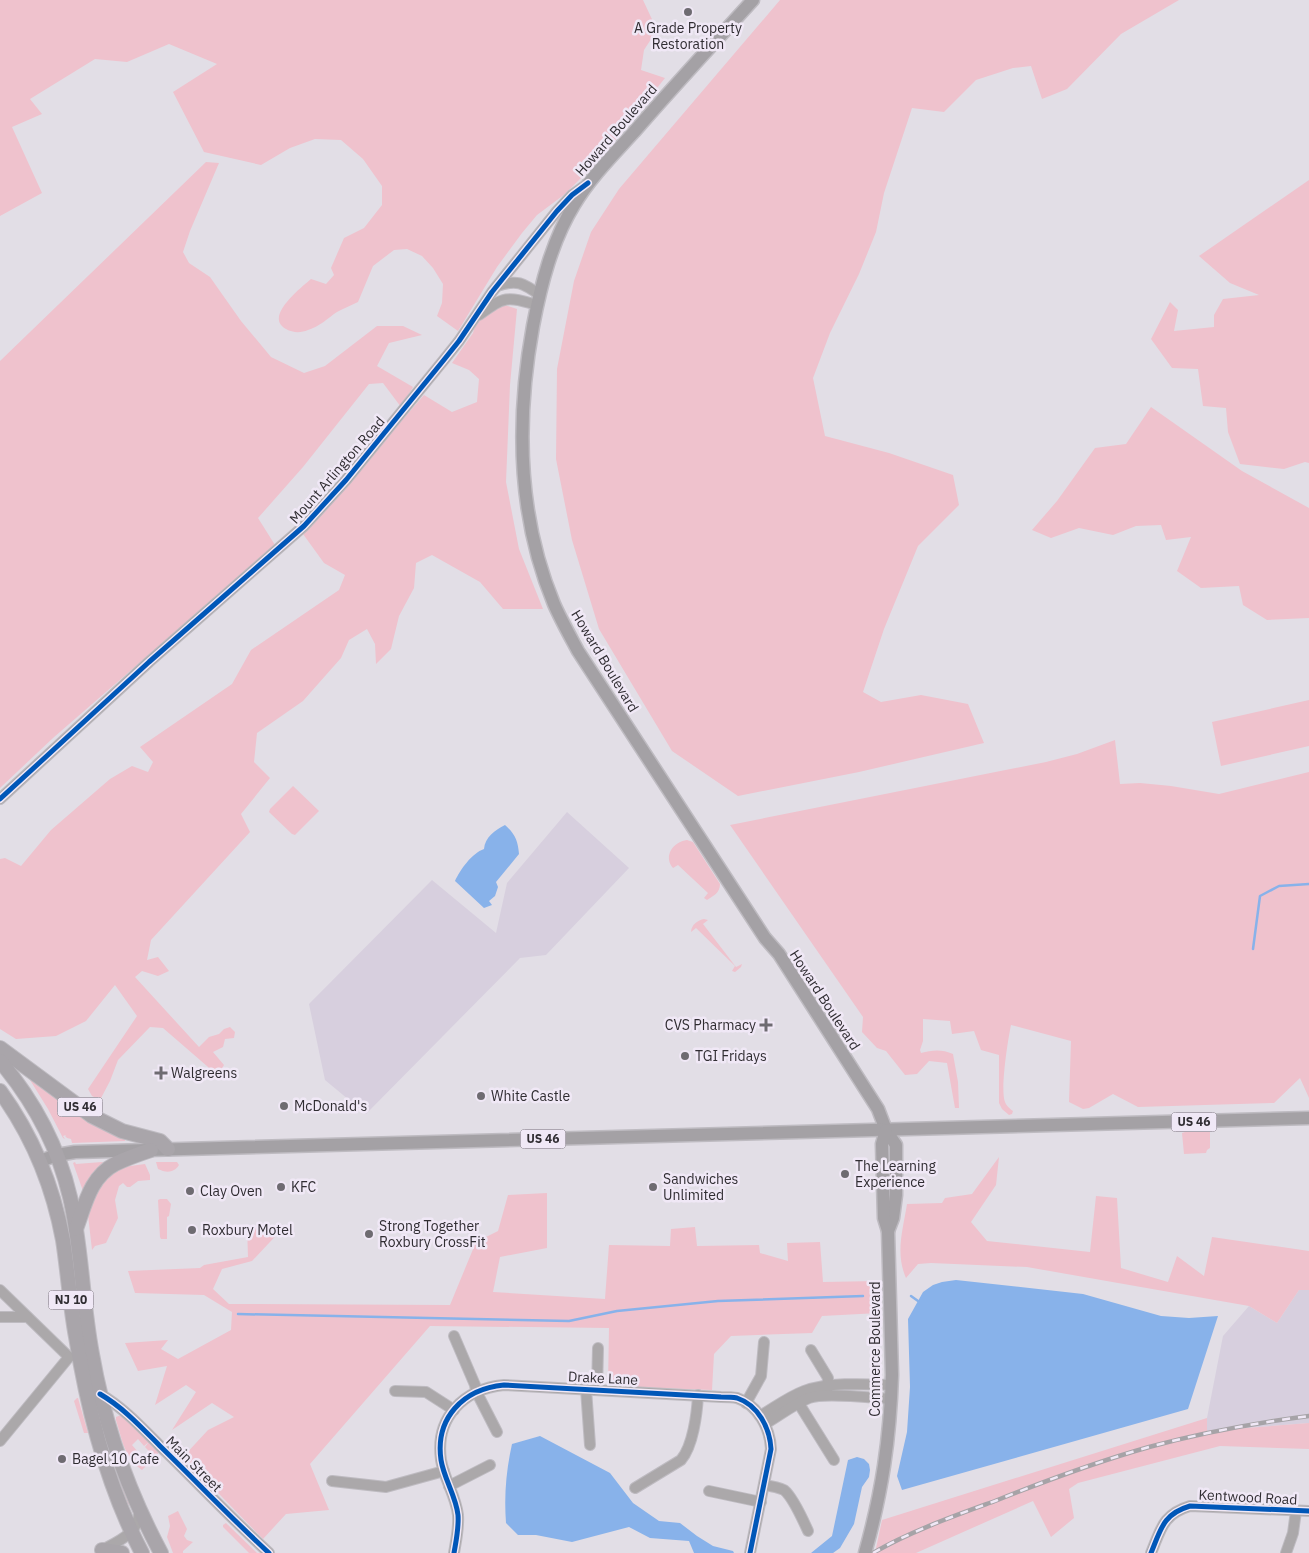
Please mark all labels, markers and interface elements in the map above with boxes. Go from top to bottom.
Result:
marker: A Grade Property Restoration [682,6,694,18]
place label: A Grade Property Restoration [634,19,742,53]
street label: Howard Boulevard [571,80,661,180]
street label: Mount Arlington Road [286,413,388,527]
street label: Howard Boulevard [567,607,643,715]
street label: Howard Boulevard [786,946,864,1054]
place label: CVS Pharmacy [665,1016,756,1034]
marker: CVS Pharmacy [760,1019,772,1031]
place label: TGI Fridays [695,1047,767,1065]
marker: TGI Fridays [679,1050,691,1062]
place label: Walgreens [171,1064,237,1082]
marker: Walgreens [155,1067,167,1079]
place label: White Castle [491,1087,570,1105]
marker: White Castle [475,1090,487,1102]
place label: McDonald's [294,1097,367,1115]
road number: US 46 [58,1098,102,1116]
marker: McDonald's [278,1100,290,1112]
road number: US 46 [1172,1112,1216,1132]
road number: US 46 [520,1130,566,1148]
place label: The Learning Experience [855,1157,937,1191]
marker: The Learning Experience [839,1168,851,1180]
place label: Sandwiches Unlimited [663,1170,739,1204]
place label: KFC [291,1178,316,1196]
marker: KFC [275,1181,287,1193]
marker: Sandwiches Unlimited [647,1181,659,1193]
place label: Clay Oven [200,1182,263,1200]
marker: Clay Oven [184,1185,196,1197]
place label: Strong Together Roxbury CrossFit [379,1217,486,1251]
place label: Roxbury Motel [202,1221,293,1239]
marker: Roxbury Motel [186,1224,198,1236]
marker: Strong Together Roxbury CrossFit [363,1228,375,1240]
street label: Commerce Boulevard [866,1281,884,1417]
road number: NJ 10 [48,1290,94,1310]
street label: Drake Lane [567,1367,639,1389]
street label: Main Street [162,1432,226,1496]
place label: Bagel 10 Cafe [72,1450,159,1468]
marker: Bagel 10 Cafe [56,1453,68,1465]
street label: Kentwood Road [1198,1485,1298,1509]

